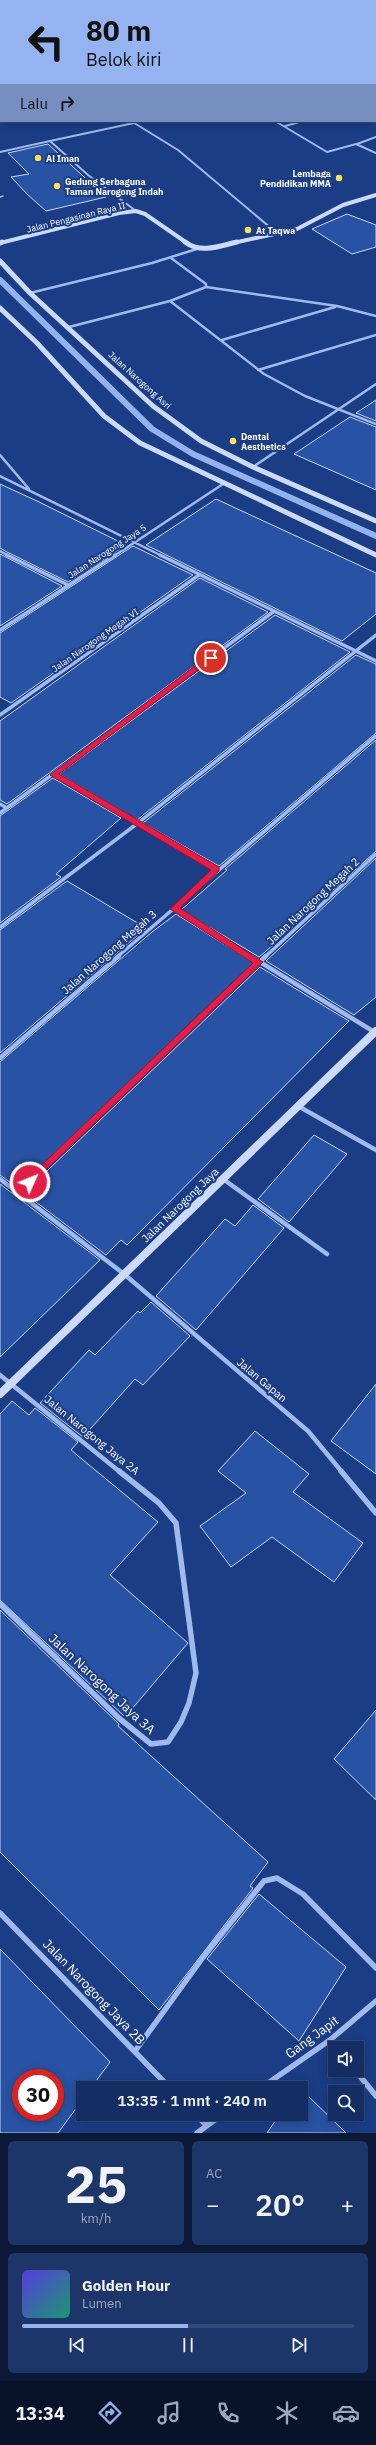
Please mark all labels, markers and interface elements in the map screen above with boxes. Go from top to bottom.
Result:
text: 80 m [86,12,151,49]
icon: left [20,16,72,68]
text: Belok kiri [86,48,161,71]
icon: right [56,92,78,114]
text: Lalu [20,94,48,113]
marker: Al Iman [33,153,43,163]
place label: Al Iman [46,153,79,164]
place label: Lembaga Pendidikan MMA [260,168,331,189]
marker: Lembaga Pendidikan MMA [334,173,344,183]
place label: Gedung Serbaguna Taman Narogong Indah [65,176,163,197]
marker: Gedung Serbaguna Taman Narogong Indah [52,181,62,191]
street label: Jalan Pengasinan Raya II [25,199,127,235]
marker: At Taqwa [243,225,253,235]
place label: At Taqwa [256,225,295,236]
street label: Jalan Narogong Asri [106,349,174,411]
place label: Dental Aesthetics [241,431,286,452]
marker: Dental Aesthetics [228,436,238,446]
street label: Jalan Narogong Jaya 5 [66,522,148,580]
street label: Jalan Narogong Megah VI [50,606,141,674]
pin [194,641,228,675]
icon: arrive [200,647,222,669]
street label: Jalan Narogong Megah 2 [264,854,362,948]
street label: Jalan Narogong Megah 3 [59,907,159,997]
position arrow [9,1161,51,1203]
street label: Jalan Narogong Jaya [138,1164,222,1246]
street label: Jalan Gapan [234,1355,290,1405]
street label: Jalan Narogong Jaya 2A [42,1392,142,1478]
street label: Jalan Narogong Jaya 3A [45,1630,159,1738]
street label: Jalan Narogong Jaya 2B [39,1936,149,2048]
street label: Gang Japit [282,2012,342,2062]
map controls [328,2041,364,2121]
button: sound [328,2041,364,2077]
speed limit sign: 30 [12,2069,64,2121]
button: search [328,2085,364,2121]
text: 13:35 · 1 mnt · 240 m [117,2091,267,2110]
text: 25 [65,2150,127,2217]
text: AC [206,2165,222,2182]
text: 20° [255,2185,305,2224]
text: − [206,2190,219,2219]
text: + [341,2190,354,2219]
text: km/h [81,2210,111,2227]
text: Golden Hour [82,2276,170,2295]
text: Lumen [82,2295,122,2312]
icon: previous [66,2334,88,2356]
icon: pause [177,2334,199,2356]
icon: next [288,2334,310,2356]
icon: directions [96,2399,124,2427]
icon: music [155,2399,183,2427]
icon: phone [214,2399,242,2427]
icon: climate [273,2399,301,2427]
icon: car [332,2399,360,2427]
text: 13:34 [16,2402,65,2425]

